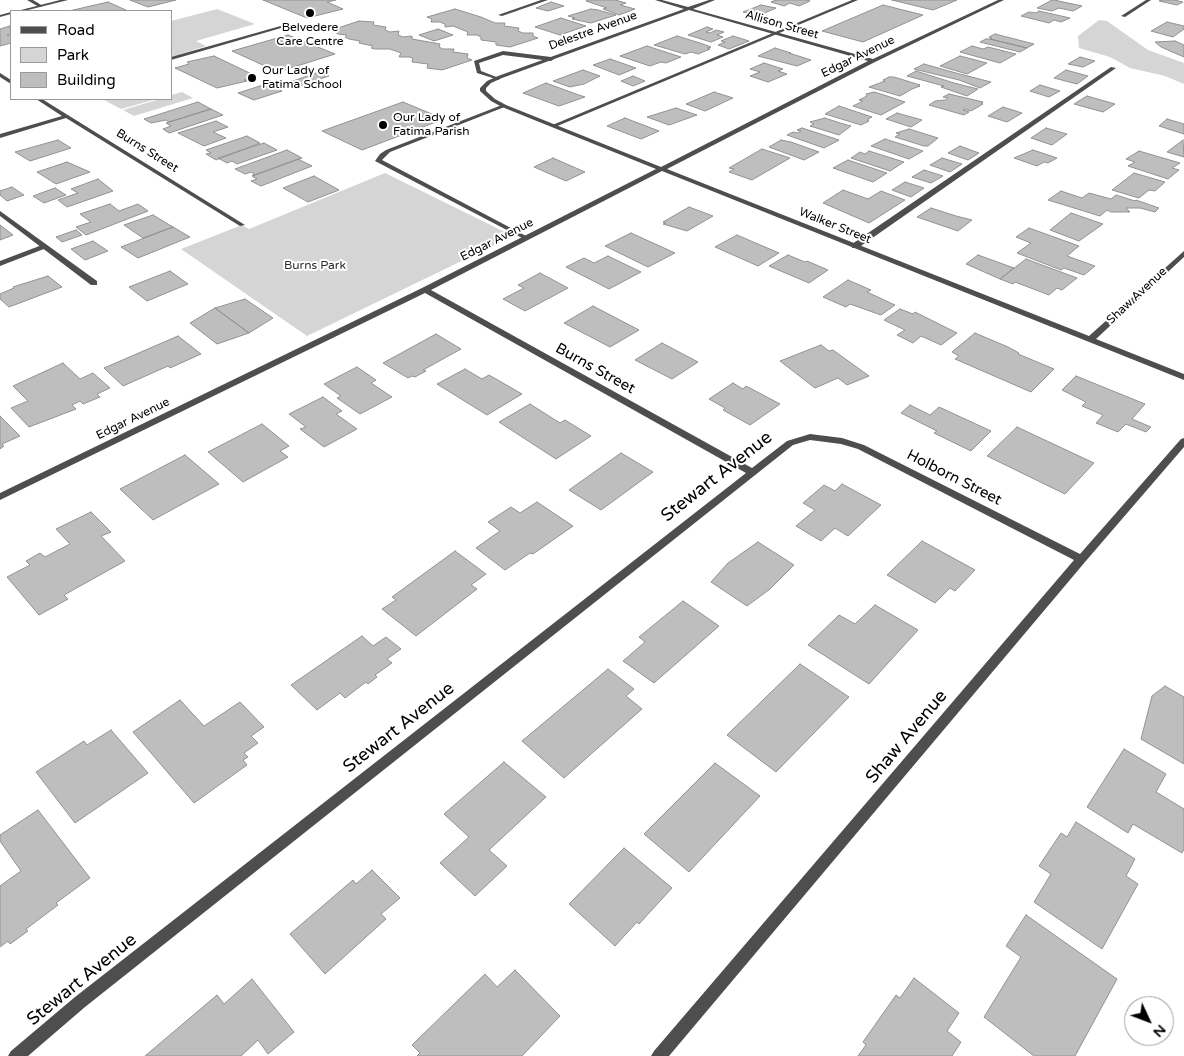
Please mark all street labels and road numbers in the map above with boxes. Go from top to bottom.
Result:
street label: Delestre Avenue [547,8,639,54]
street label: Allison Street [744,8,820,42]
street label: Edgar Avenue [819,33,897,81]
street label: Burns Street [113,126,181,176]
street label: Walker Street [797,205,873,247]
street label: Edgar Avenue [458,215,536,265]
street label: Shaw Avenue [1104,265,1170,327]
street label: Burns Street [552,340,638,398]
street label: Edgar Avenue [94,395,172,443]
street label: Stewart Avenue [657,427,777,527]
street label: Holborn Street [903,446,1005,510]
street label: Stewart Avenue [339,678,459,778]
street label: Shaw Avenue [862,686,952,788]
street label: Stewart Avenue [23,929,141,1031]

